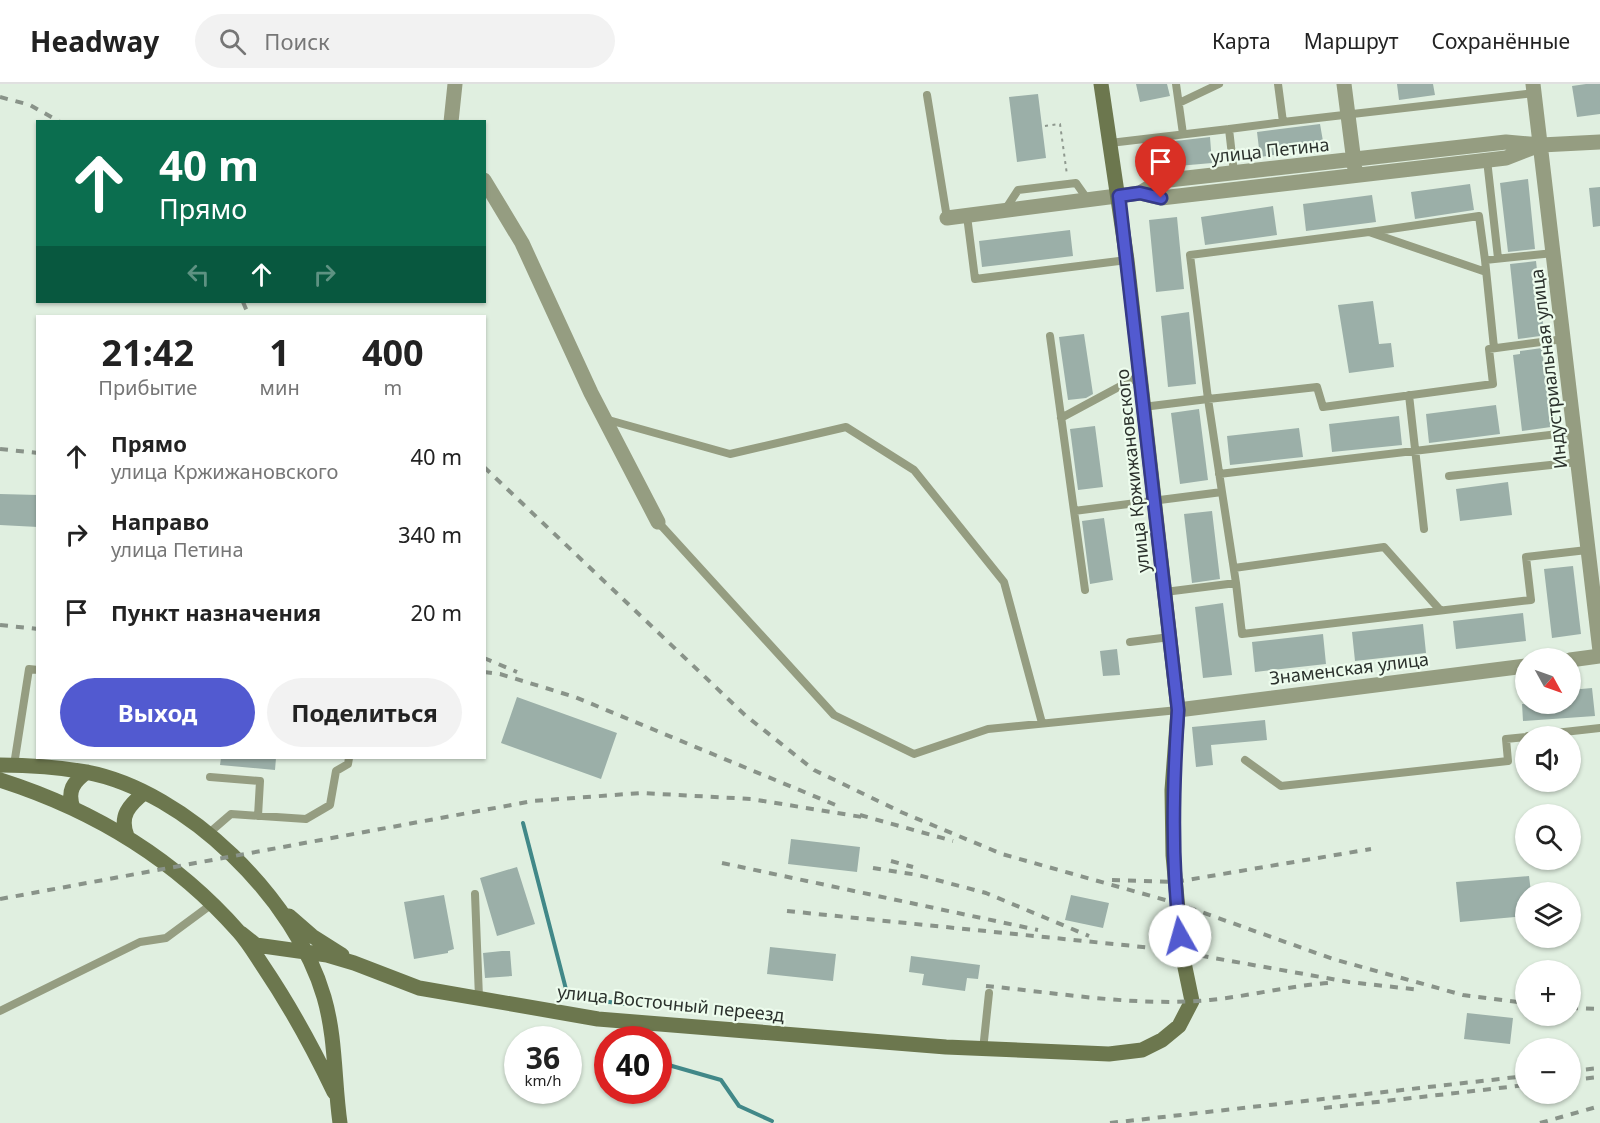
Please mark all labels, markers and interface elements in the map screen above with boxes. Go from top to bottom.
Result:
search box [195,14,615,68]
text: Headway [30,22,159,60]
icon: search [216,25,249,58]
text: Поиск [264,26,330,56]
text: Карта [1212,27,1271,55]
text: Маршрут [1304,27,1399,55]
text: Сохранённые [1432,27,1570,55]
street label: улица Петина [1209,132,1331,168]
text: 40 m [159,136,259,193]
pin [1135,136,1186,198]
icon: ahead [60,144,138,222]
icon: arrive [1144,145,1177,178]
text: Прямо [159,190,247,227]
icon: left [182,258,215,291]
icon: ahead [245,258,278,291]
icon: right [308,258,341,291]
street label: Индустриальная улица [1524,268,1572,470]
text: 21:42 [102,328,194,377]
text: 1 [269,328,290,377]
text: 400 [362,328,424,377]
street label: улица Кржижановского [1109,368,1155,574]
text: Прибытие [98,374,197,401]
text: мин [260,374,300,401]
text: m [383,374,402,401]
text: Прямо [111,428,187,458]
icon: ahead [60,440,93,473]
text: 40 m [411,441,462,471]
text: улица Кржижановского [111,458,339,485]
text: Направо [111,506,209,536]
icon: right [60,518,93,551]
text: 340 m [398,519,462,549]
text: улица Петина [111,536,244,563]
icon: arrive [60,596,93,629]
text: Пункт назначения [111,597,321,627]
text: 20 m [411,597,462,627]
street label: Знаменская улица [1268,646,1430,690]
north arrow [1515,648,1581,714]
map controls [1515,648,1581,1104]
button: Выход [60,678,255,747]
button: Поделиться [267,678,462,747]
button: sound [1515,726,1581,792]
button: search [1515,804,1581,870]
button: layers [1515,882,1581,948]
position arrow [1148,904,1212,968]
button: + [1515,960,1581,1026]
street label: улица Восточный переезд [556,979,786,1027]
speed limit sign: 40 [594,1026,672,1104]
text: 36 [526,1037,560,1078]
button: − [1515,1038,1581,1104]
text: km/h [525,1070,561,1090]

